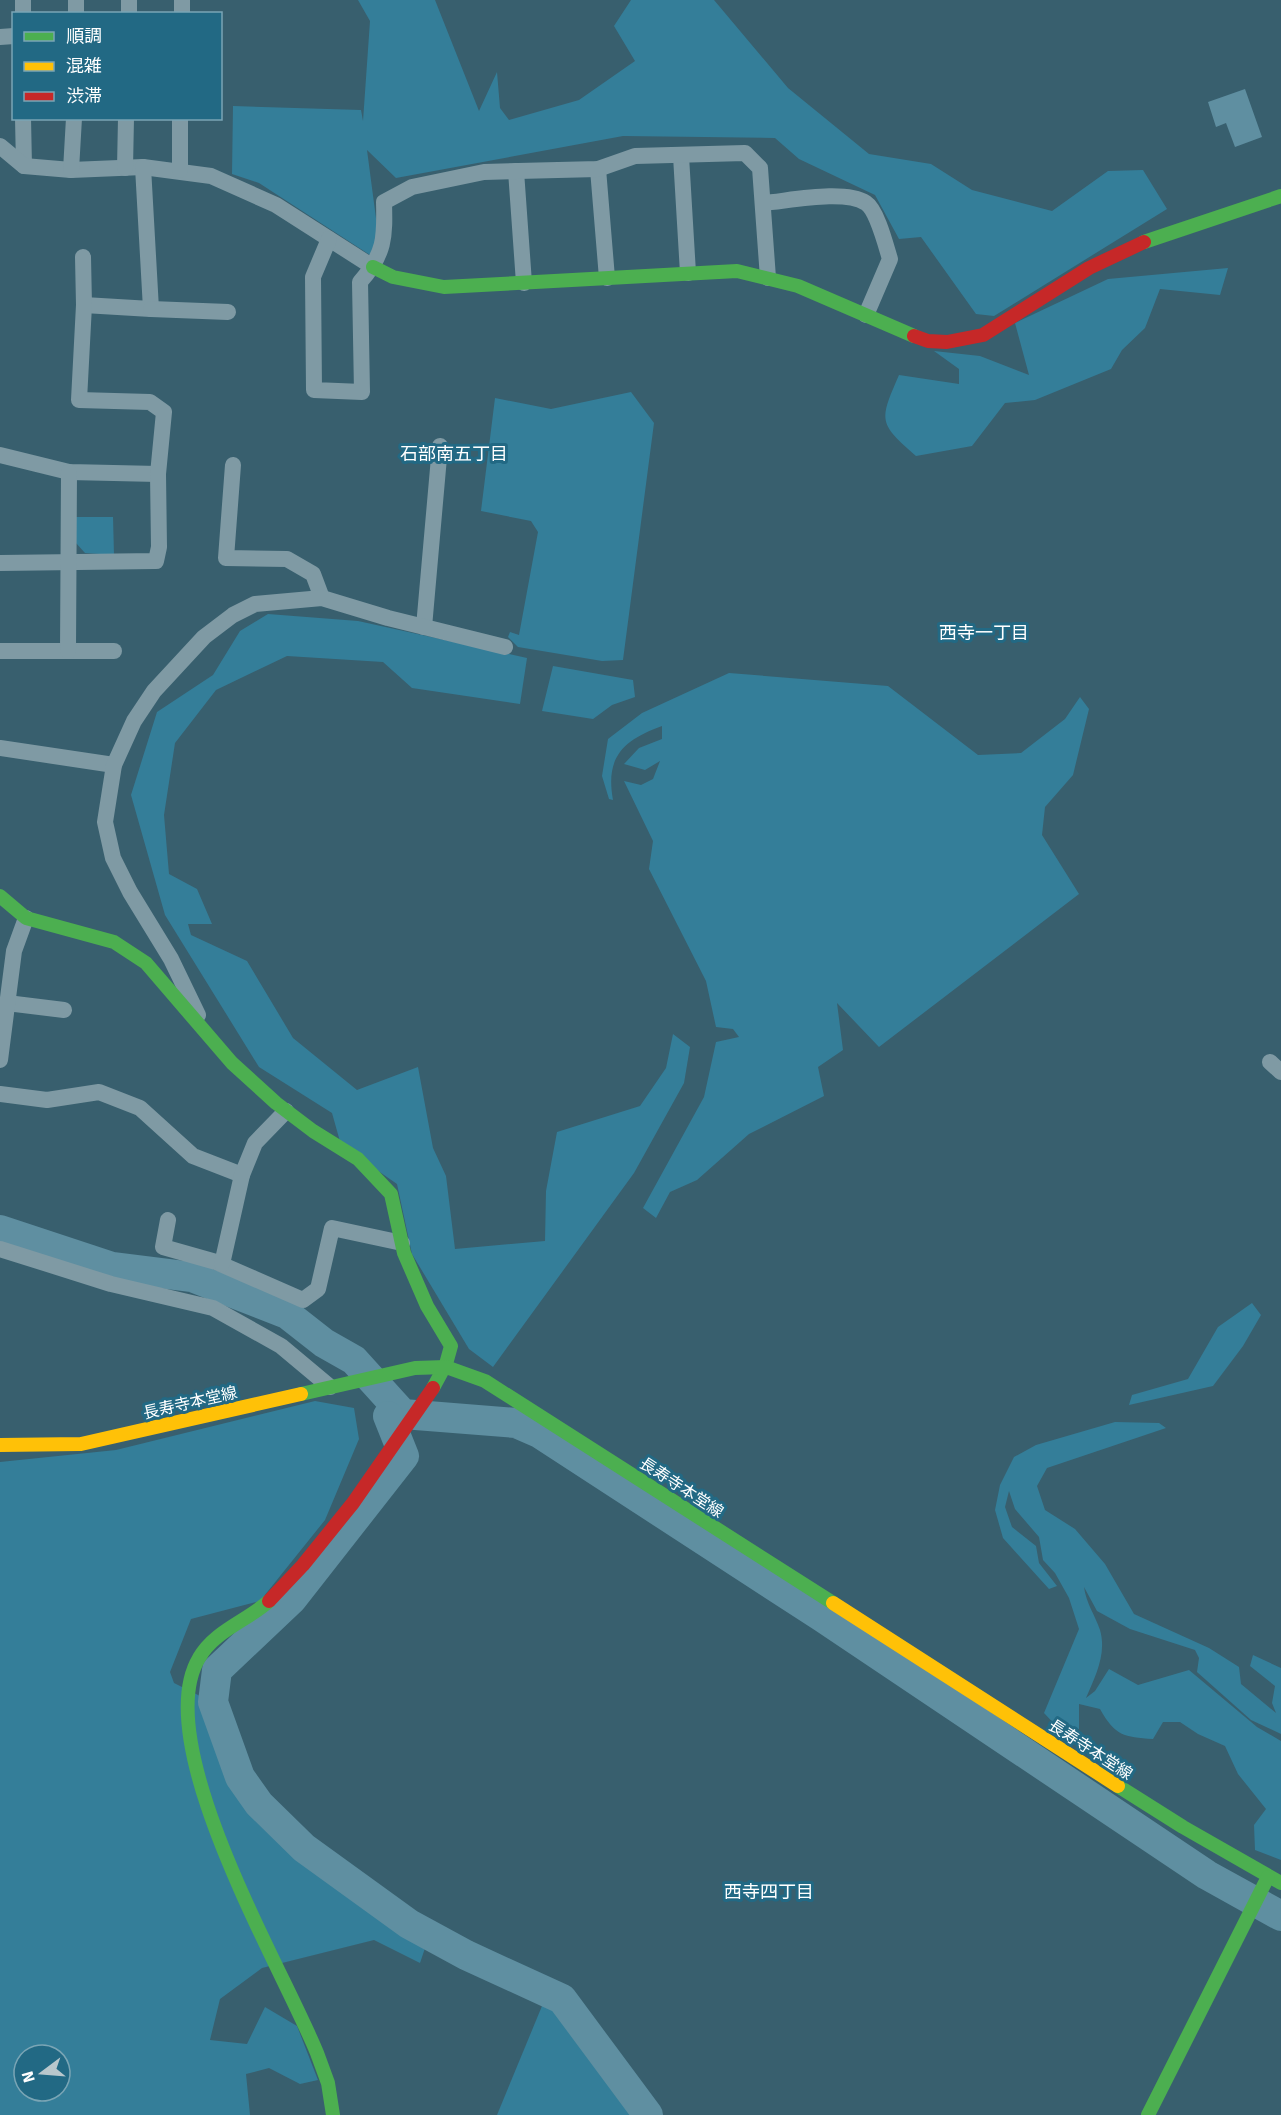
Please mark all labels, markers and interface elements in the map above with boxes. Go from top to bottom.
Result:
legend [12,12,222,120]
text: 順調 [66,25,102,47]
text: 混雑 [66,55,102,77]
text: 渋滞 [66,85,102,107]
district label: 石部南五丁目 [400,443,508,465]
district label: 西寺一丁目 [939,622,1029,644]
street label: 長寿寺本堂線 [141,1382,239,1424]
street label: 長寿寺本堂線 [636,1453,727,1522]
street label: 長寿寺本堂線 [1045,1715,1136,1784]
district label: 西寺四丁目 [724,1881,814,1903]
north arrow [12,2043,72,2103]
text: N [17,2069,40,2085]

